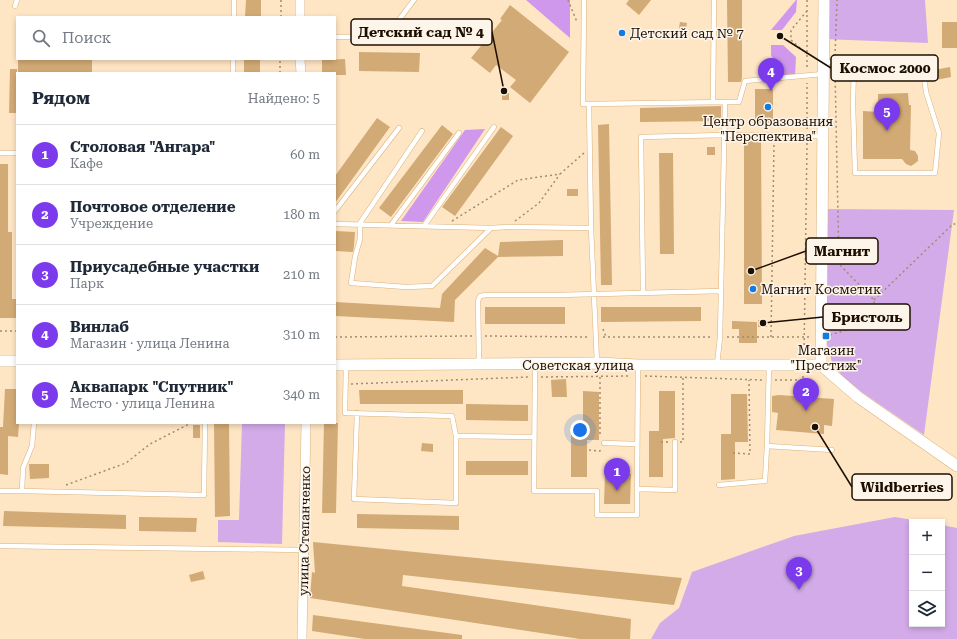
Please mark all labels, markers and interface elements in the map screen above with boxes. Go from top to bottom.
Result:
search box [16,16,336,60]
callout: Детский сад № 4 [351,19,492,45]
text: Детский сад № 4 [358,24,484,40]
place label: Детский сад № 7 [630,26,744,41]
icon: search [30,27,52,49]
marker: Детский сад № 7 [617,28,627,38]
text: Поиск [62,29,111,47]
callout: Космос 2000 [831,55,938,81]
pin: 4 [758,58,784,91]
text: Космос 2000 [839,60,931,76]
text: Рядом [32,88,90,108]
text: Найдено: 5 [248,91,320,106]
pin: 5 [874,98,900,131]
marker: Центр образования "Перспектива" [763,102,773,112]
place label: Центр образования "Перспектива" [703,114,833,144]
text: Столовая "Ангара" [70,138,215,156]
text: 1 [41,147,49,162]
text: 60 m [290,147,320,162]
text: Кафе [70,156,103,171]
text: Почтовое отделение [70,198,235,216]
text: 2 [41,207,49,222]
text: 180 m [283,207,320,222]
text: Учреждение [70,216,153,231]
callout: Магнит [806,238,878,264]
text: Магнит [814,243,871,259]
text: Приусадебные участки [70,258,259,276]
text: 3 [41,267,49,282]
text: 210 m [283,267,320,282]
text: Парк [70,276,104,291]
place label: Магнит Косметик [761,282,881,297]
marker: Магнит Косметик [748,284,758,294]
callout: Бристоль [823,304,910,330]
text: Бристоль [832,309,903,325]
text: Винлаб [70,318,129,336]
text: 4 [41,327,49,342]
text: 310 m [283,327,320,342]
marker: Магазин "Престиж" [821,331,831,341]
text: Магазин · улица Ленина [70,336,229,351]
place label: Магазин "Престиж" [790,343,862,373]
street label: Советская улица [522,358,634,373]
text: Аквапарк "Спутник" [70,378,234,396]
pin: 2 [793,378,819,411]
text: 5 [41,387,49,402]
text: 340 m [283,387,320,402]
text: Место · улица Ленина [70,396,215,411]
your location [570,420,590,440]
pin: 1 [604,458,630,491]
street label: улица Степанченко [296,466,313,596]
callout: Wildberries [852,474,952,500]
text: Wildberries [860,479,944,495]
map controls [909,519,945,627]
button: + [909,519,945,555]
button: − [909,555,945,591]
pin: 3 [786,557,812,590]
button: layers [909,591,945,627]

